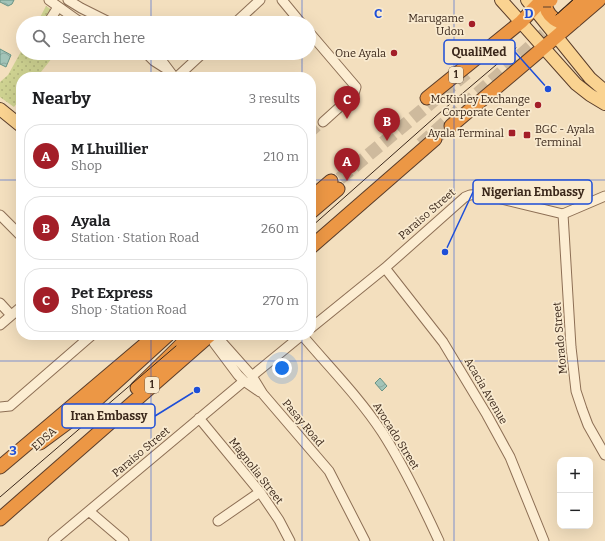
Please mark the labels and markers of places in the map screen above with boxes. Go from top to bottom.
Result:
place label: Marugame Udon [408,12,464,38]
marker: Marugame Udon [467,19,477,29]
callout: QualiMed [444,40,515,64]
place label: One Ayala [335,47,386,60]
marker: One Ayala [389,48,399,58]
pin: C [334,86,360,119]
place label: McKinley Exchange Corporate Center [430,93,530,119]
marker: McKinley Exchange Corporate Center [533,100,543,110]
pin: B [374,108,400,141]
place label: BGC - Ayala Terminal [535,123,594,149]
place label: Ayala Terminal [427,127,504,140]
marker: Ayala Terminal [507,128,517,138]
marker: BGC - Ayala Terminal [522,130,532,140]
pin: A [334,148,360,181]
callout: Nigerian Embassy [473,180,592,204]
callout: Iran Embassy [62,404,155,428]

